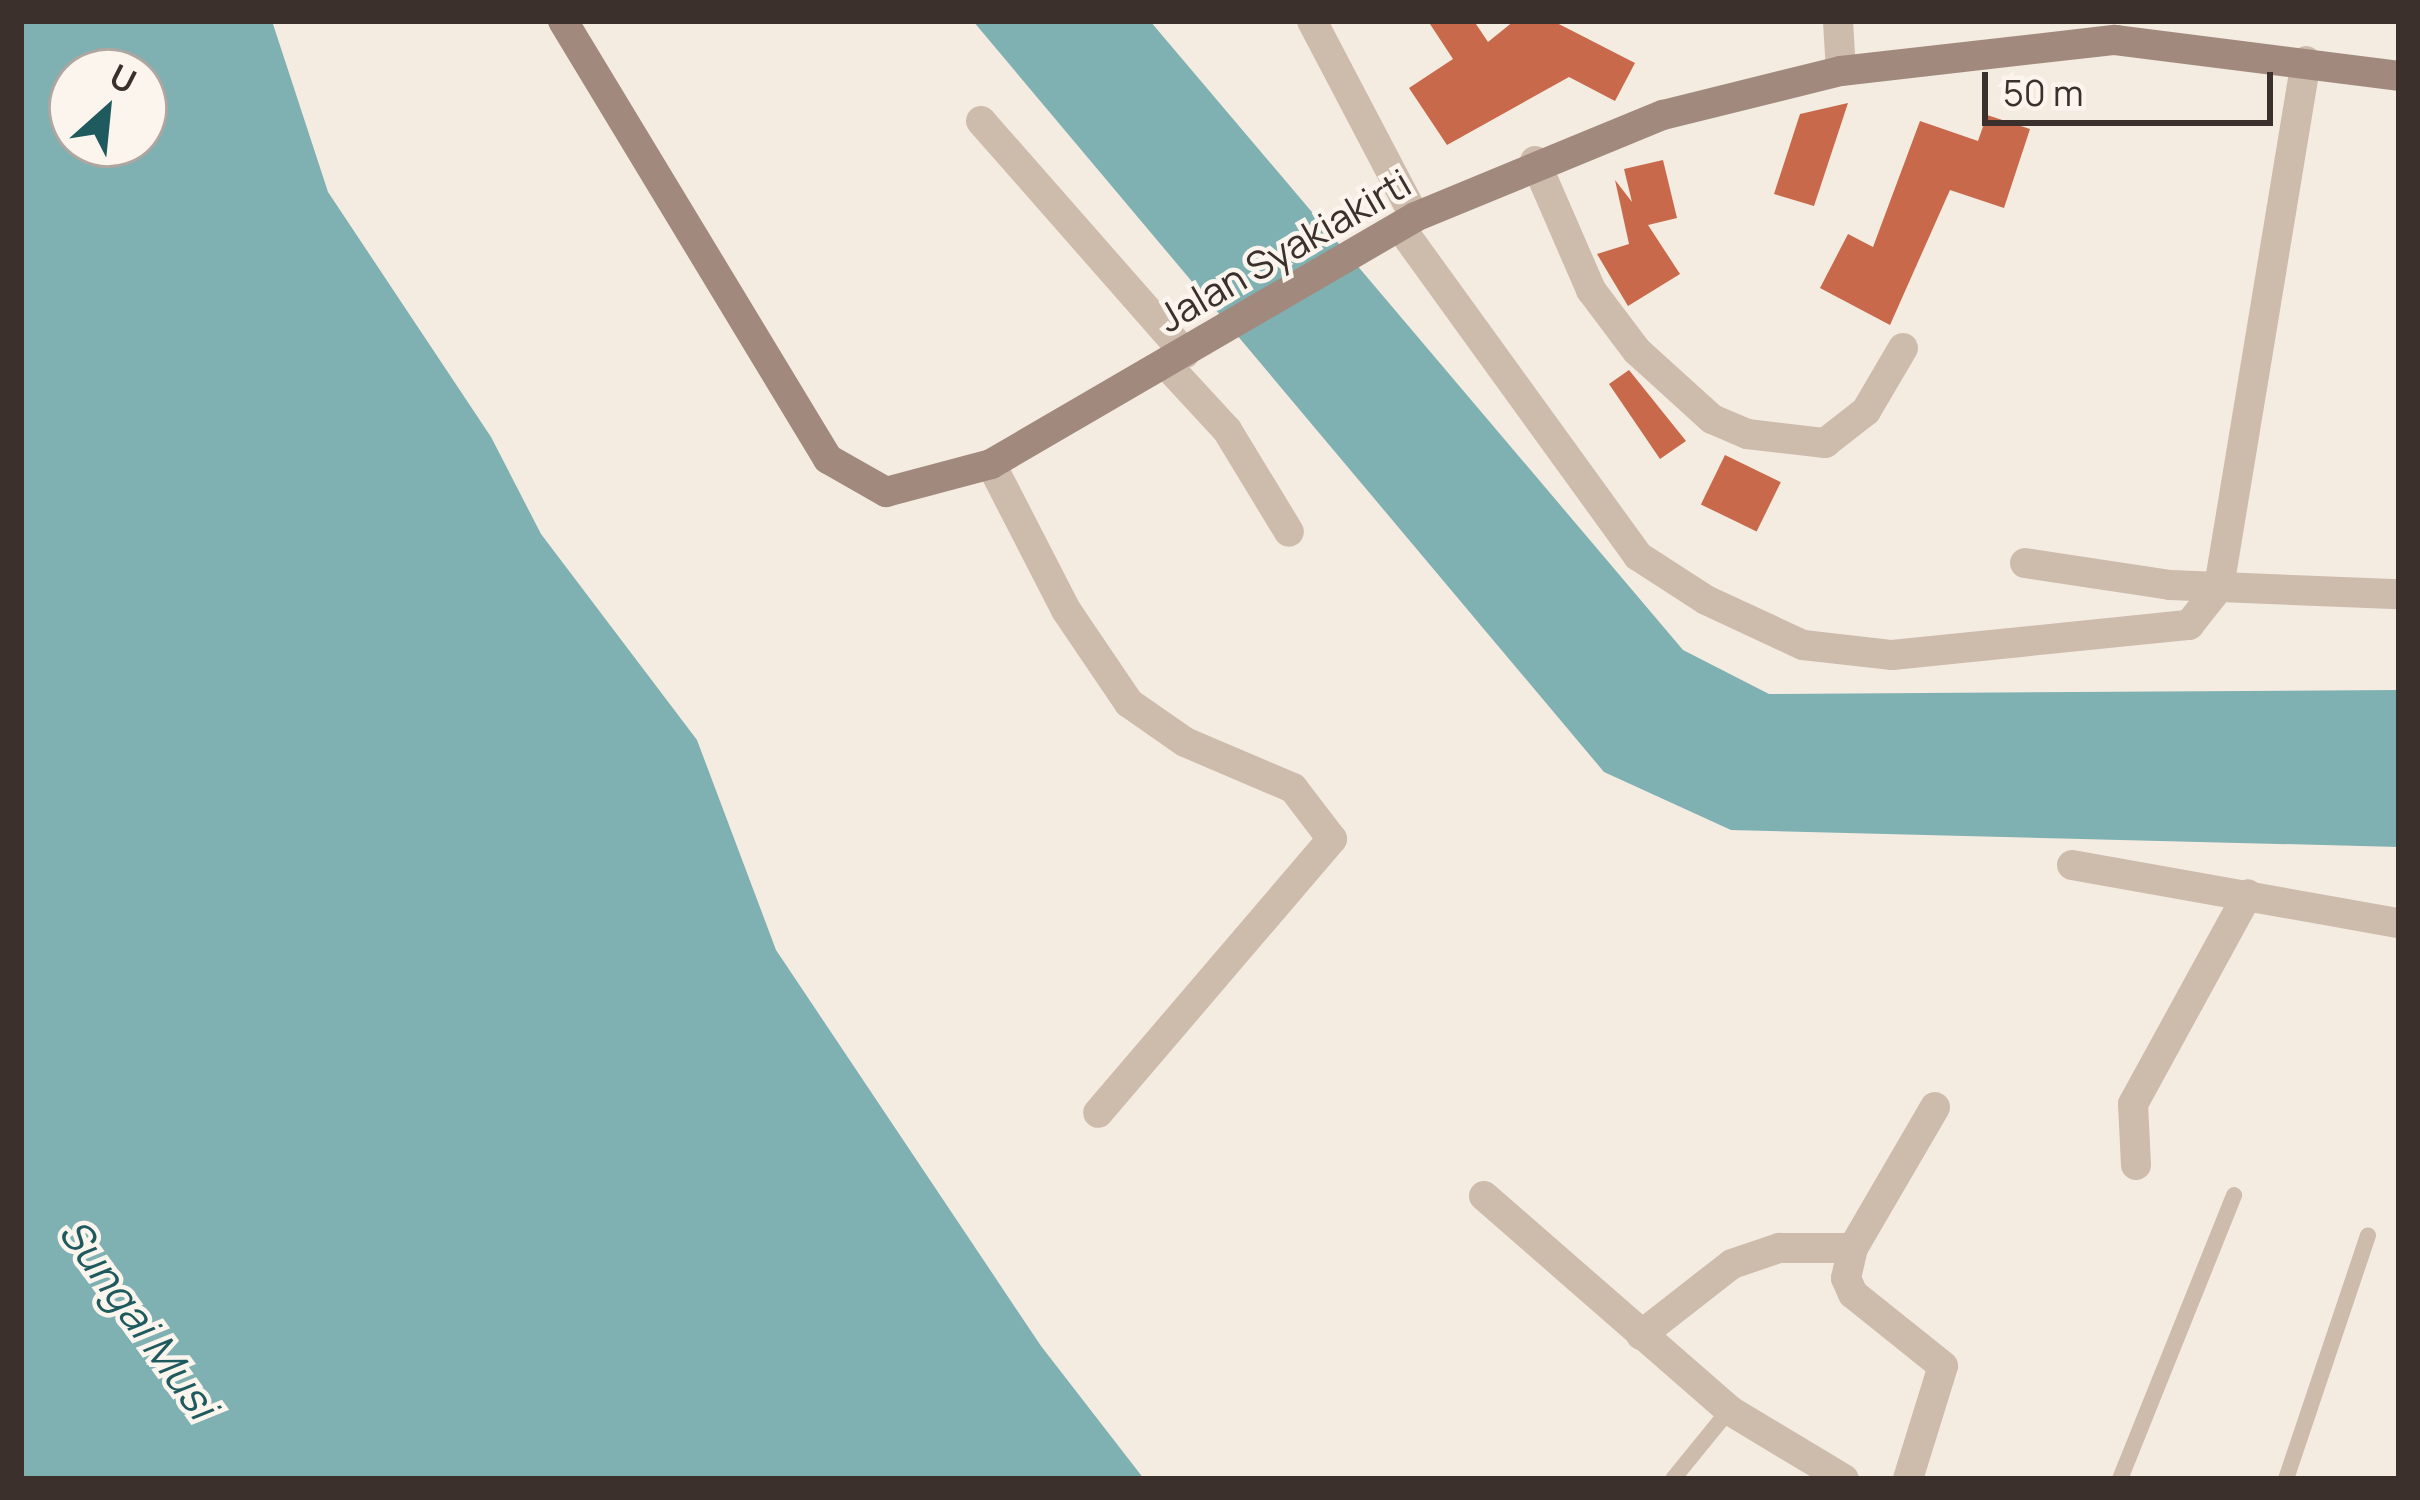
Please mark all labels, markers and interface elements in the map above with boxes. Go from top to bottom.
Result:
north arrow [48,48,168,168]
scale bar [1988,48,2279,122]
text: U [102,53,144,104]
text: 50 m [2003,68,2083,117]
street label: Jalan Syakiakirti [1149,159,1419,341]
water label: Sungai Musi [50,1208,228,1428]

